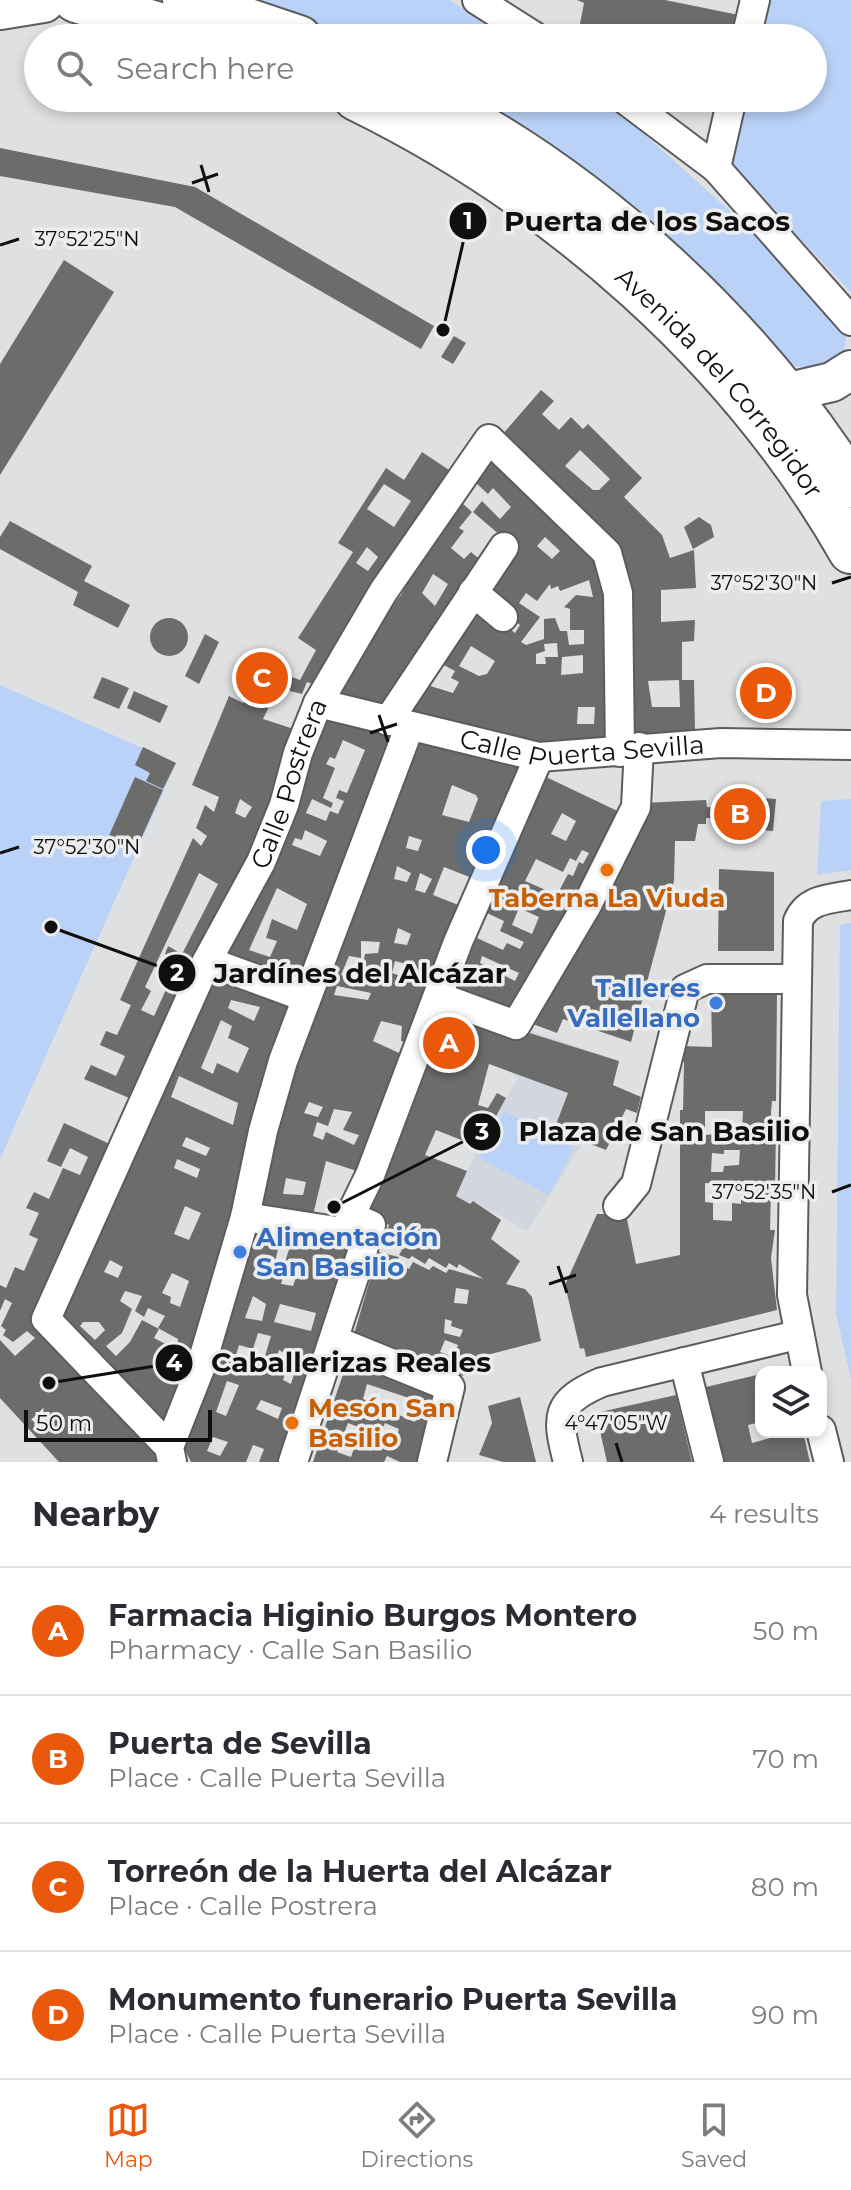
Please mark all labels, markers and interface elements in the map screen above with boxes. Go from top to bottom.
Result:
search box [24,24,827,112]
icon: search [52,46,96,90]
text: Search here [116,50,294,87]
callout: Puerta de los Sacos [448,195,806,247]
text: Puerta de los Sacos [504,204,790,238]
text: 1 [463,206,473,235]
text: 37°52'25"N [35,227,139,251]
street label: Avenida del Corregidor [609,260,830,504]
text: 37°52'30"N [711,571,817,595]
pin: C [236,648,288,708]
pin: D [740,663,792,723]
street label: Calle Postrera [244,694,334,874]
street label: Calle Puerta Sevilla [457,722,706,774]
pin: B [714,784,766,844]
your location [466,830,506,870]
text: 37°52'30"N [34,835,140,859]
marker: Taberna La Viuda [598,861,616,879]
place label: Taberna La Viuda [489,882,725,914]
callout: Jardínes del Alcázar [157,947,523,999]
text: Jardínes del Alcázar [212,956,507,990]
text: 2 [170,958,184,987]
place label: Talleres Vallellano [566,972,700,1034]
marker: Talleres Vallellano [707,994,725,1012]
pin: A [423,1013,475,1073]
callout: Plaza de San Basilio [462,1106,825,1158]
text: Plaza de San Basilio [518,1114,810,1148]
text: 3 [474,1117,489,1146]
text: 37°52'35"N [712,1180,816,1204]
place label: Alimentación San Basilio [255,1221,438,1283]
marker: Alimentación San Basilio [231,1243,249,1261]
callout: Caballerizas Reales [154,1337,507,1389]
text: Caballerizas Reales [211,1345,491,1379]
text: 4 [166,1348,183,1377]
map controls [755,1366,827,1438]
button: layers [755,1366,827,1438]
place label: Mesón San Basilio [308,1392,456,1454]
scale bar [24,1406,212,1442]
text: 50 m [36,1410,92,1437]
text: 4°47'05"W [564,1411,668,1435]
marker: Mesón San Basilio [283,1414,301,1432]
text: Nearby [32,1493,159,1535]
text: 4 results [709,1498,819,1530]
text: Farmacia Higinio Burgos Montero [108,1597,637,1634]
text: A [48,1615,68,1647]
text: 50 m [753,1615,819,1647]
text: Pharmacy · Calle San Basilio [108,1634,472,1666]
text: Puerta de Sevilla [108,1725,372,1762]
text: B [48,1743,68,1775]
text: 70 m [753,1743,819,1775]
text: Place · Calle Puerta Sevilla [108,1762,446,1794]
text: Torreón de la Huerta del Alcázar [108,1853,612,1890]
text: C [49,1871,67,1903]
text: 80 m [751,1871,819,1903]
text: Place · Calle Postrera [108,1890,378,1922]
text: Monumento funerario Puerta Sevilla [108,1981,678,2018]
text: D [47,1999,69,2031]
text: 90 m [752,1999,819,2031]
text: Place · Calle Puerta Sevilla [108,2018,446,2050]
tab: Map [104,2098,153,2173]
tab: Directions [361,2098,473,2173]
tab: Saved [681,2098,747,2173]

